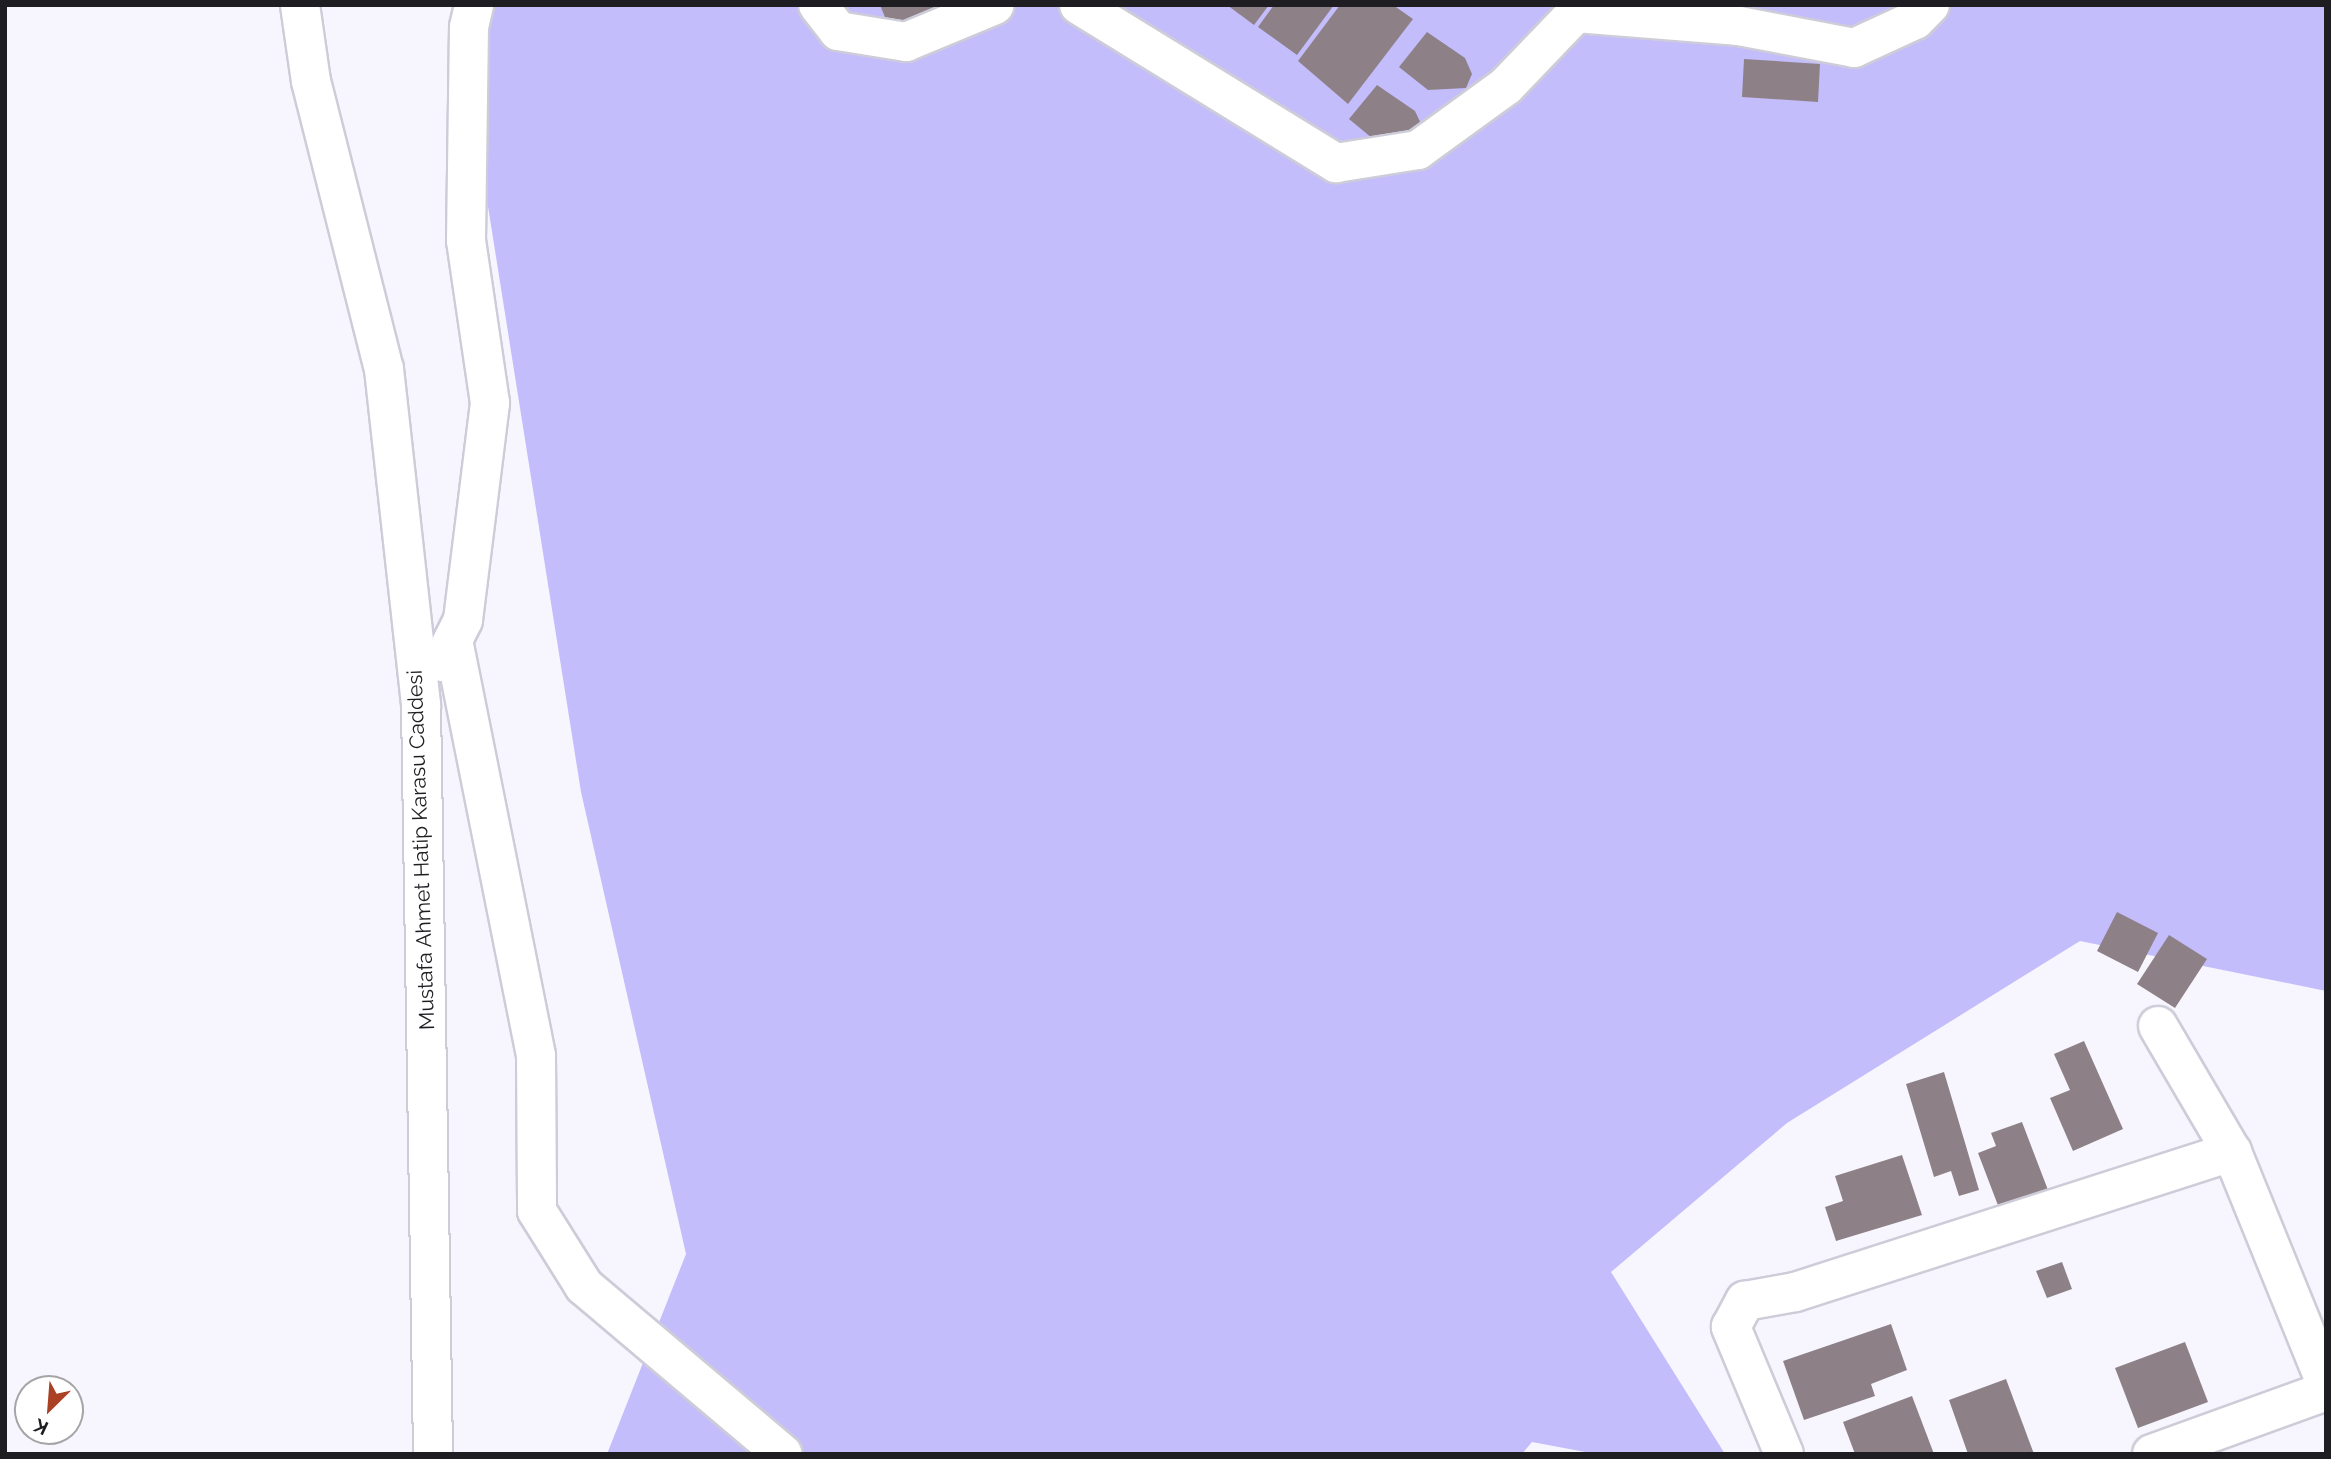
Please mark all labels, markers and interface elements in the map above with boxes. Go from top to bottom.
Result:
street label: Mustafa Ahmet Hatip Karasu Caddesi [402,669,440,1031]
north arrow [14,1375,84,1445]
text: K [31,1415,51,1440]

